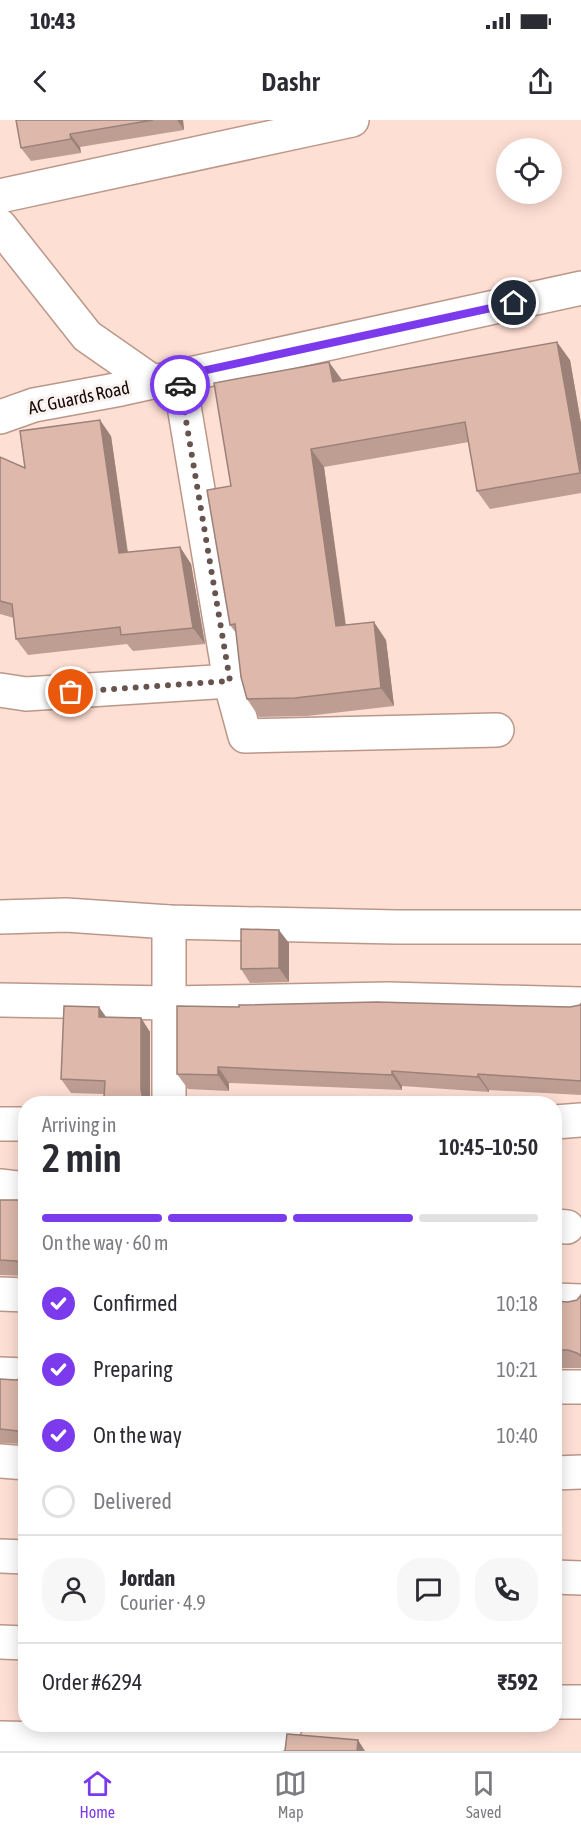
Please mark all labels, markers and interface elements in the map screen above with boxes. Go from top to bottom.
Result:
text: 10:43 [30,8,76,34]
icon: back [24,65,57,98]
icon: share [524,65,557,98]
text: Dashr [261,66,320,97]
map controls [496,138,562,204]
button: locate [496,138,562,204]
pin [488,277,539,328]
icon: home [497,286,530,319]
courier [150,355,210,415]
icon: car [164,369,197,402]
street label: AC Guards Road [26,377,131,418]
pin [45,666,96,717]
icon: bag [54,675,87,708]
text: Arriving in [42,1113,116,1136]
text: 10:45–10:50 [439,1134,538,1160]
text: 2 min [42,1136,122,1180]
text: On the way · 60 m [42,1231,168,1254]
icon: check [42,1287,75,1320]
text: Confirmed [93,1290,178,1316]
text: 10:18 [496,1292,538,1315]
icon: check [42,1353,75,1386]
text: Preparing [93,1356,173,1382]
text: 10:21 [496,1358,538,1381]
icon: check [42,1419,75,1452]
text: On the way [93,1422,182,1448]
text: 10:40 [496,1424,538,1447]
text: Delivered [93,1488,172,1514]
button: person [42,1558,105,1621]
button: chat [397,1558,460,1621]
button: phone [475,1558,538,1621]
text: Jordan [120,1565,175,1591]
text: Courier · 4.9 [120,1591,206,1614]
text: Order #6294 [42,1669,142,1695]
text: ₹592 [498,1669,538,1695]
tab: Home [80,1767,115,1821]
tab: Map [274,1767,307,1821]
tab: Saved [466,1767,501,1821]

